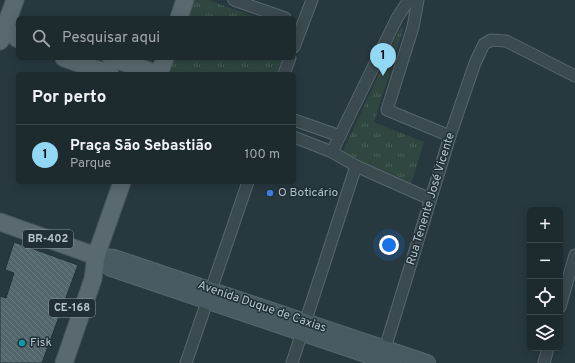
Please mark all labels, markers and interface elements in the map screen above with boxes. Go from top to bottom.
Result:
search box [16,16,296,60]
icon: search [30,27,52,49]
text: Pesquisar aqui [62,29,160,48]
pin: 1 [370,43,396,76]
text: Por perto [32,87,106,109]
street label: Rua Tenente José Vicente [403,131,459,267]
text: Praça São Sebastião [70,137,212,156]
text: 1 [42,147,48,163]
text: 100 m [244,147,280,163]
text: Parque [70,156,111,172]
place label: O Boticário [278,185,338,201]
marker: O Boticário [265,188,275,198]
map controls [527,207,563,351]
button: + [527,207,563,243]
road number: BR-402 [23,230,73,248]
your location [379,235,399,255]
button: − [527,243,563,279]
street label: Avenida Duque de Caxias [196,277,328,337]
button: locate [527,279,563,315]
road number: CE-168 [49,299,95,317]
button: layers [527,315,563,351]
place label: Fisk [30,335,52,351]
marker: Fisk [17,338,27,348]

